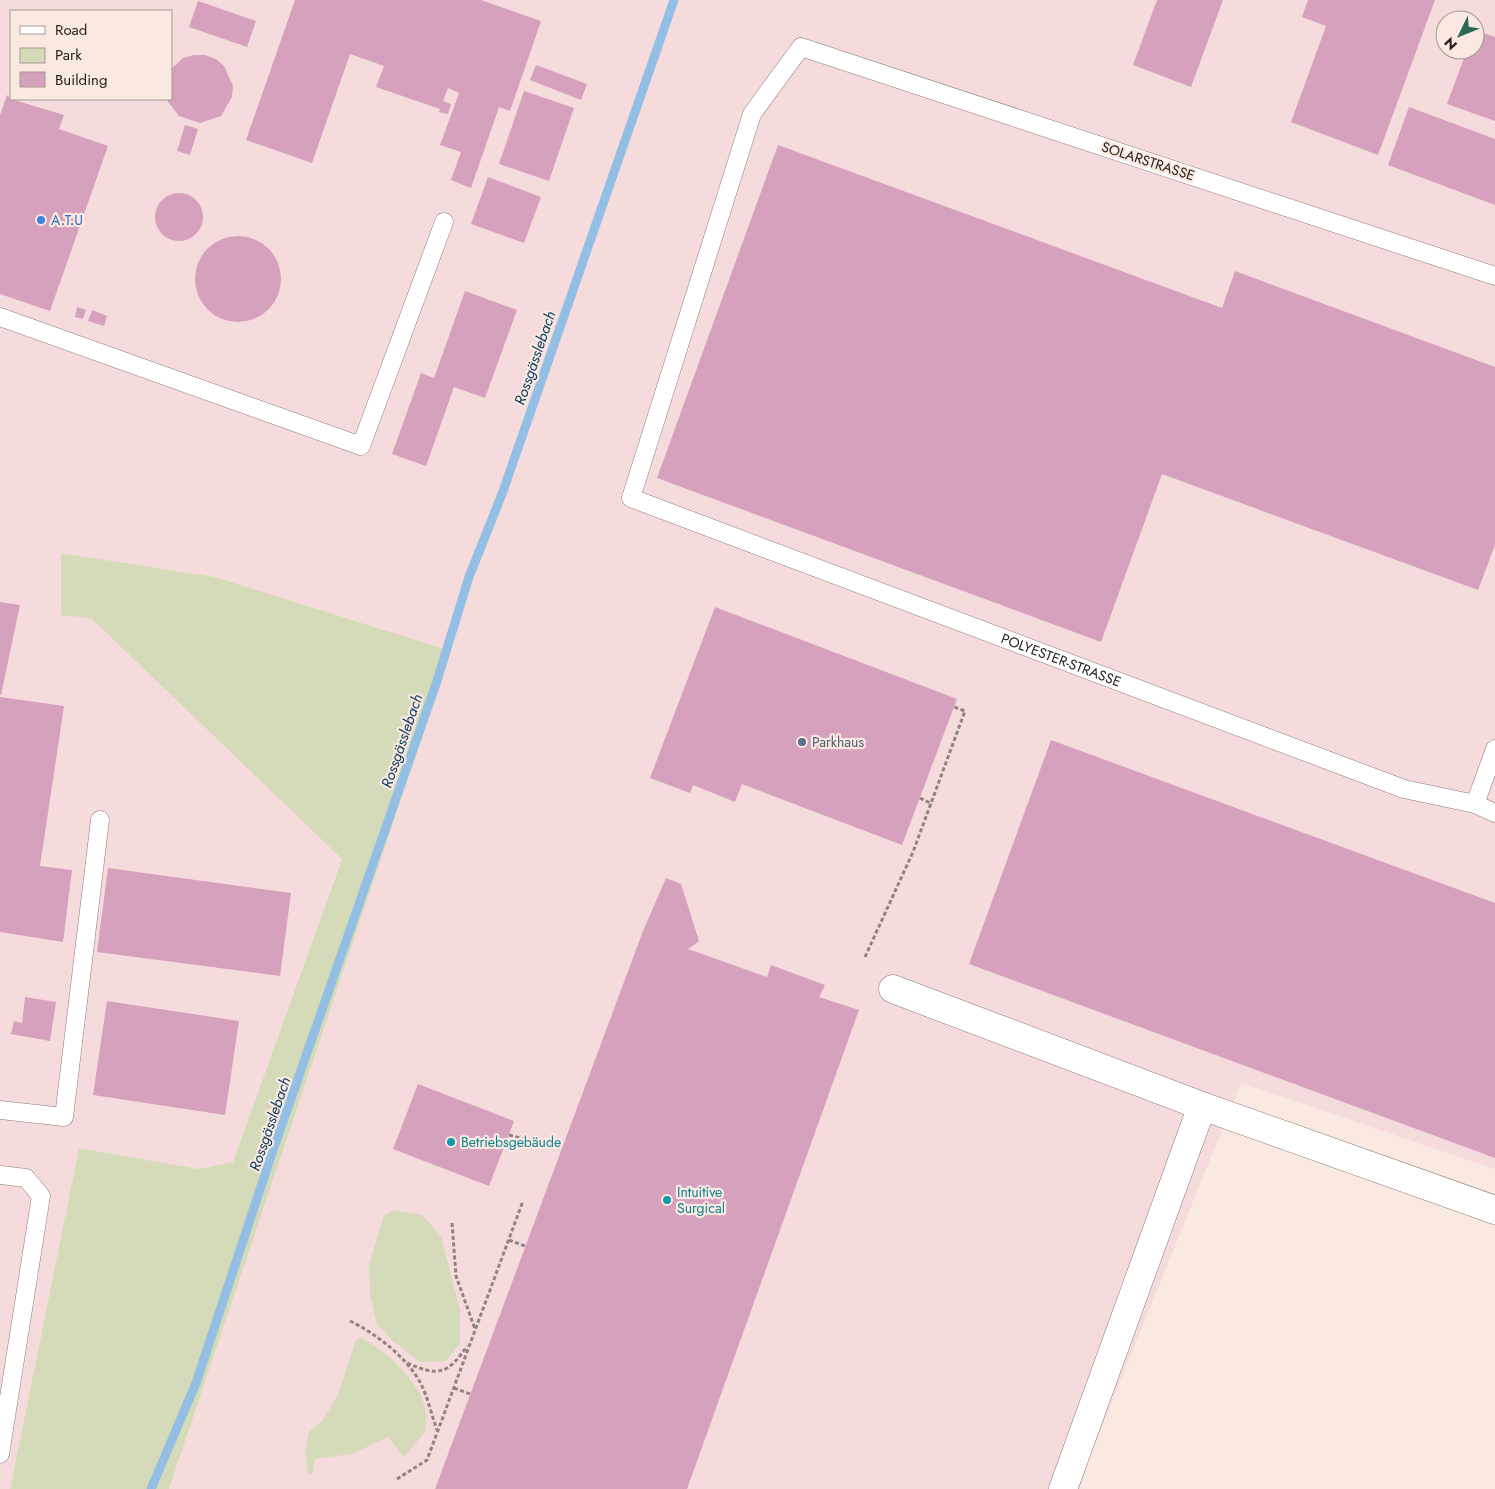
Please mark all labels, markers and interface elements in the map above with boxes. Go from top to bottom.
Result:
legend [10,10,172,100]
north arrow [1435,10,1485,60]
text: Road [55,19,87,41]
text: N [1439,33,1462,55]
text: Park [55,44,82,66]
text: Building [55,69,107,91]
street label: SOLARSTRASSE [1099,137,1197,185]
place label: A.T.U [51,210,83,230]
marker: A.T.U [35,214,47,226]
water label: Rossgässlebach [509,308,561,408]
street label: POLYESTER-STRASSE [998,628,1124,692]
water label: Rossgässlebach [376,691,428,791]
place label: Parkhaus [812,732,864,752]
marker: Parkhaus [796,736,808,748]
water label: Rossgässlebach [244,1074,296,1174]
place label: Betriebsgebäude [461,1132,561,1152]
marker: Betriebsgebäude [445,1136,457,1148]
place label: Intuitive Surgical [677,1182,725,1218]
marker: Intuitive Surgical [661,1194,673,1206]

